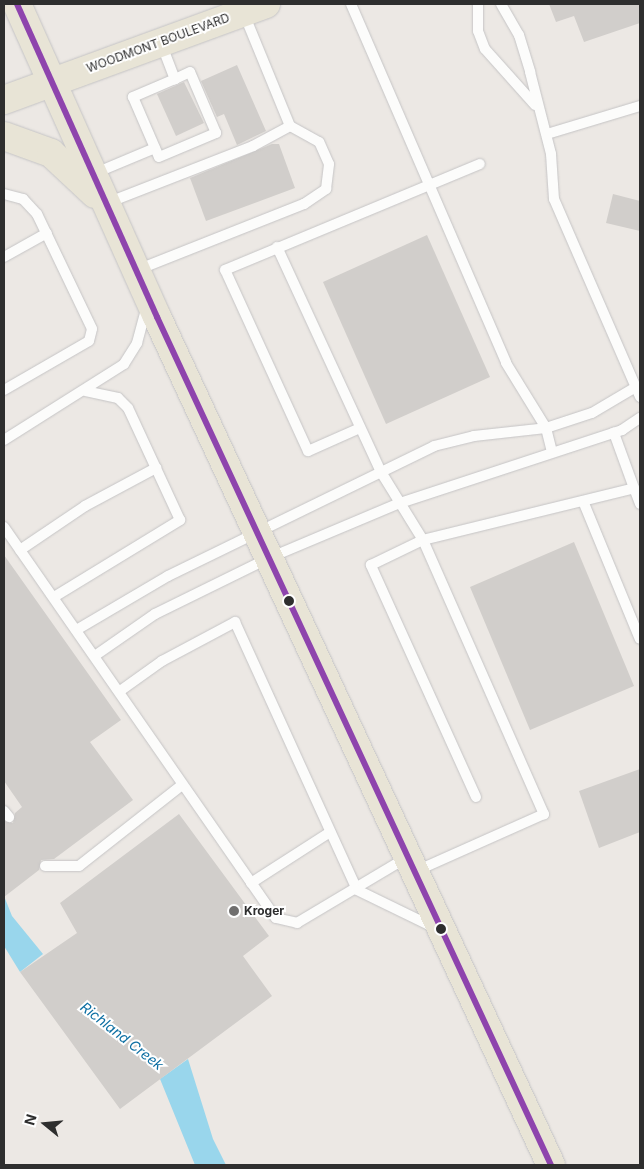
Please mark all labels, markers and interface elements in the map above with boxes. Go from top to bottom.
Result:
street label: WOODMONT BOULEVARD [85,10,231,76]
unlabelled marker [284,596,294,606]
place label: Kroger [244,904,284,918]
marker: Kroger [228,905,240,917]
unlabelled marker [436,924,446,934]
water label: Richland Creek [77,998,167,1074]
north arrow [20,1099,70,1149]
text: N [20,1112,40,1127]

